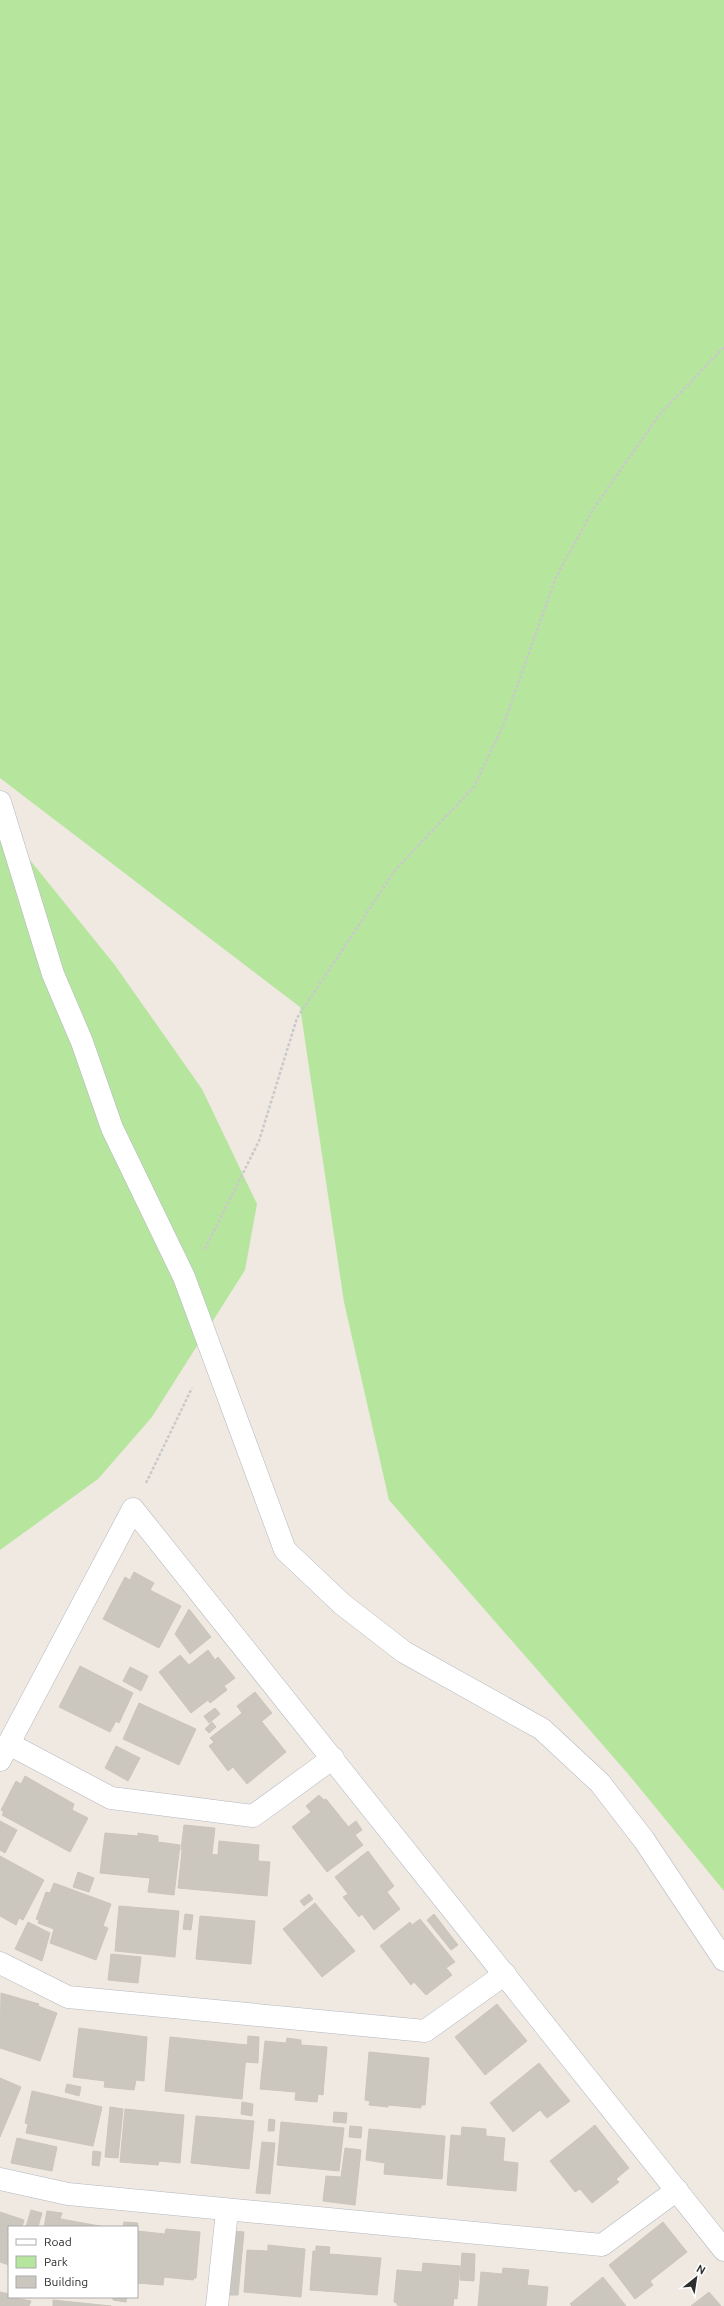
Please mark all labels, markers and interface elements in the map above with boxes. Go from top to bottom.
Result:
legend [8,2226,138,2298]
text: Road [44,2235,72,2248]
text: Park [44,2255,68,2268]
north arrow [676,2258,716,2298]
text: N [694,2262,708,2277]
text: Building [44,2275,88,2288]

